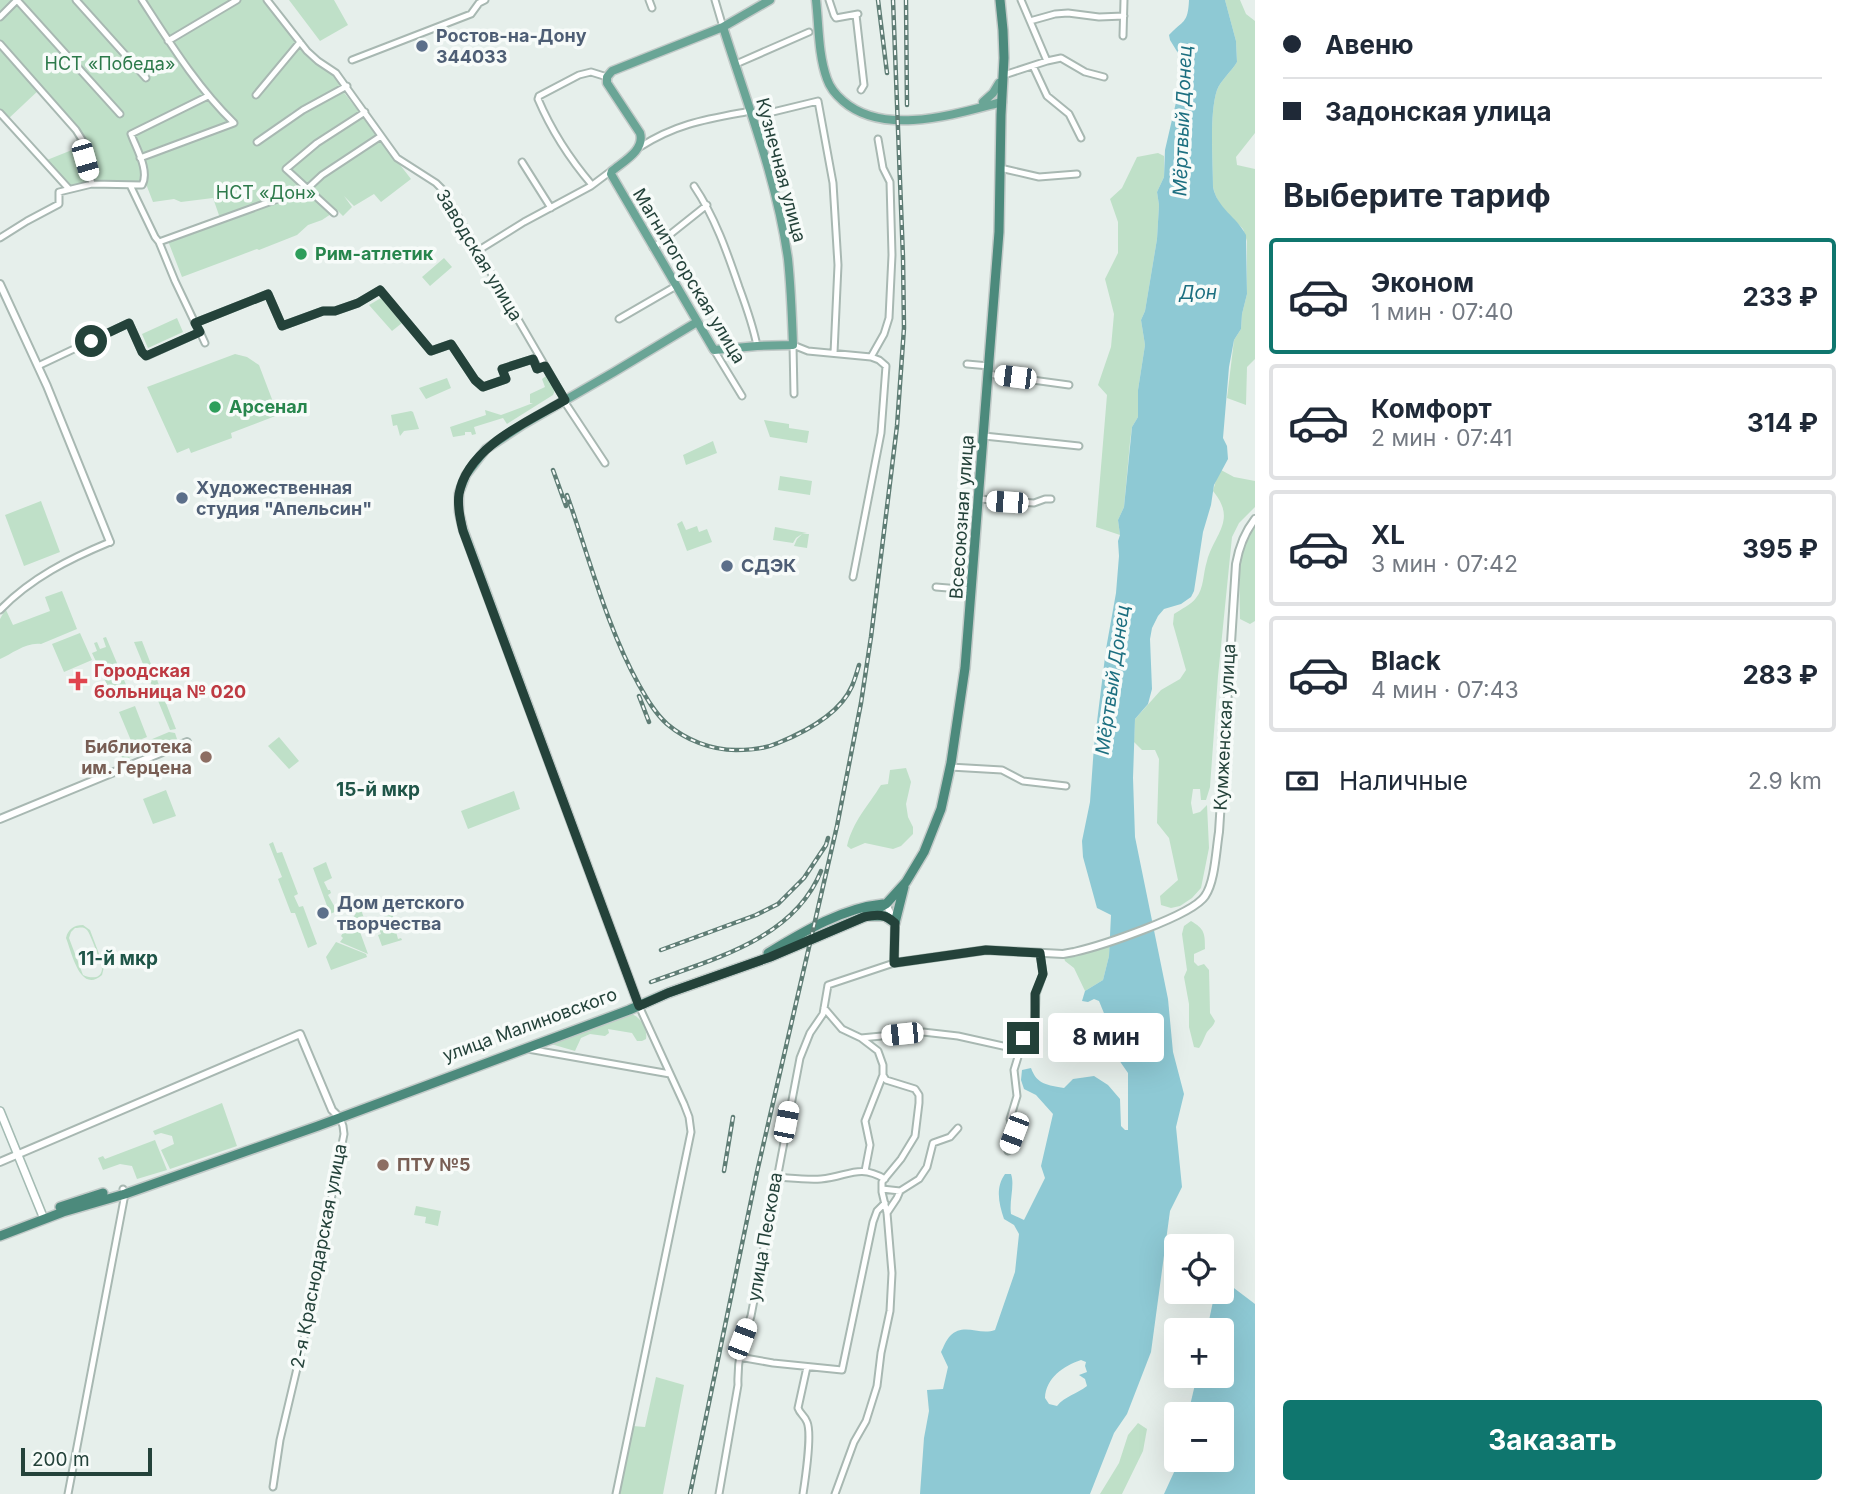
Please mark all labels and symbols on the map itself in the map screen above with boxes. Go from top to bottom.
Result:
place label: Ростов-на-Дону 344033 [436,25,587,67]
marker: Ростов-на-Дону 344033 [414,38,430,54]
water label: Мёртвый Донец [1168,45,1197,197]
park label: НСТ «Победа» [45,53,175,74]
street label: Кузнечная улица [752,95,811,244]
car [70,137,101,183]
park label: НСТ «Дон» [216,182,316,203]
street label: Магнитогорская улица [629,184,750,367]
street label: Заводская улица [432,185,527,324]
place label: Рим-атлетик [315,243,434,264]
marker: Рим-атлетик [293,246,309,262]
water label: Дон [1178,281,1217,304]
route start [75,325,107,357]
car [993,364,1038,390]
place label: Арсенал [229,396,308,417]
marker: Арсенал [207,399,223,415]
street label: Всесоюзная улица [945,434,978,600]
place label: Художественная студия "Апельсин" [196,477,372,519]
marker: Художественная студия "Апельсин" [174,490,190,506]
car [986,490,1029,514]
place label: СДЭК [741,555,796,576]
marker: СДЭК [719,558,735,574]
water label: Мёртвый Донец [1091,604,1134,756]
street label: Кумженская улица [1210,643,1239,811]
place label: Городская больница № 020 [94,660,246,702]
marker: Городская больница № 020 [68,671,88,691]
place label: Библиотека им. Герцена [81,736,192,778]
marker: Библиотека им. Герцена [198,749,214,765]
district label: 15-й мкр [336,778,420,801]
place label: Дом детского творчества [337,892,465,934]
marker: Дом детского творчества [315,905,331,921]
district label: 11-й мкр [78,947,158,970]
street label: улица Малиновского [440,983,620,1066]
callout: 8 мин [1048,1014,1163,1062]
car [881,1021,924,1047]
route end [1007,1022,1039,1054]
car [772,1099,801,1145]
car [997,1110,1032,1156]
street label: 2-я Краснодарская улица [286,1142,351,1370]
place label: ПТУ №5 [397,1154,471,1175]
marker: ПТУ №5 [375,1157,391,1173]
street label: улица Пескова [743,1171,786,1303]
car [725,1316,760,1362]
scale bar [21,1445,152,1477]

